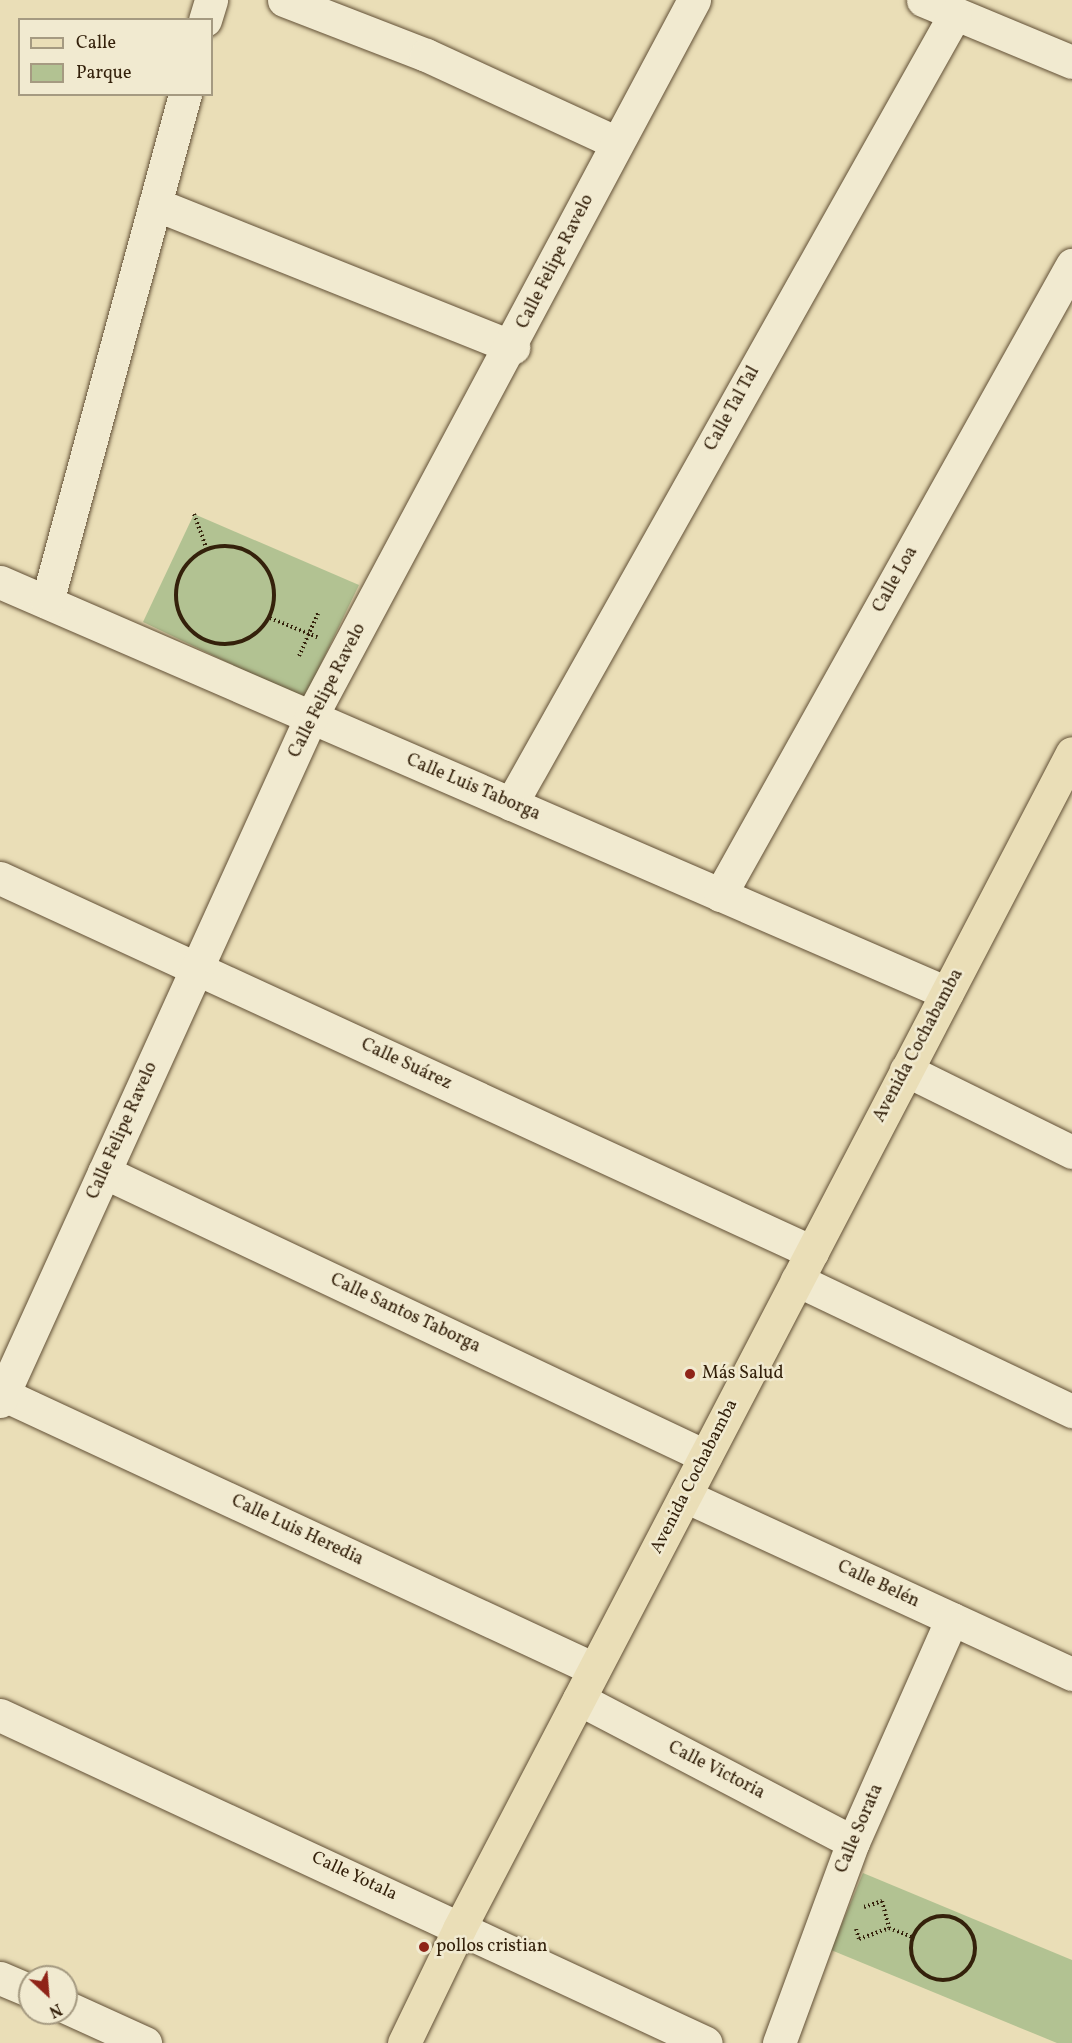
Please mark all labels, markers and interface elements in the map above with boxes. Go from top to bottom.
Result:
legend [18,18,213,96]
text: Calle [76,31,116,56]
text: Parque [76,61,131,86]
street label: Calle Felipe Ravelo [513,191,599,333]
street label: Calle Tal Tal [701,362,765,456]
street label: Calle Loa [869,543,923,617]
street label: Calle Felipe Ravelo [285,620,371,762]
street label: Calle Luis Taborga [402,750,544,826]
street label: Avenida Cochabamba [869,966,969,1126]
street label: Calle Suárez [357,1035,455,1095]
street label: Calle Felipe Ravelo [83,1059,163,1203]
street label: Calle Santos Taborga [326,1270,484,1358]
place label: Más Salud [702,1363,784,1385]
marker: Más Salud [683,1367,697,1381]
street label: Avenida Cochabamba [647,1396,743,1558]
street label: Calle Luis Heredia [228,1491,366,1571]
street label: Calle Belén [834,1557,922,1613]
street label: Calle Victoria [664,1737,768,1805]
street label: Calle Sorata [832,1781,888,1877]
street label: Calle Yotala [308,1848,400,1906]
place label: pollos cristian [436,1936,548,1958]
marker: pollos cristian [417,1940,431,1954]
north arrow [18,1965,78,2025]
text: N [45,1997,65,2022]

